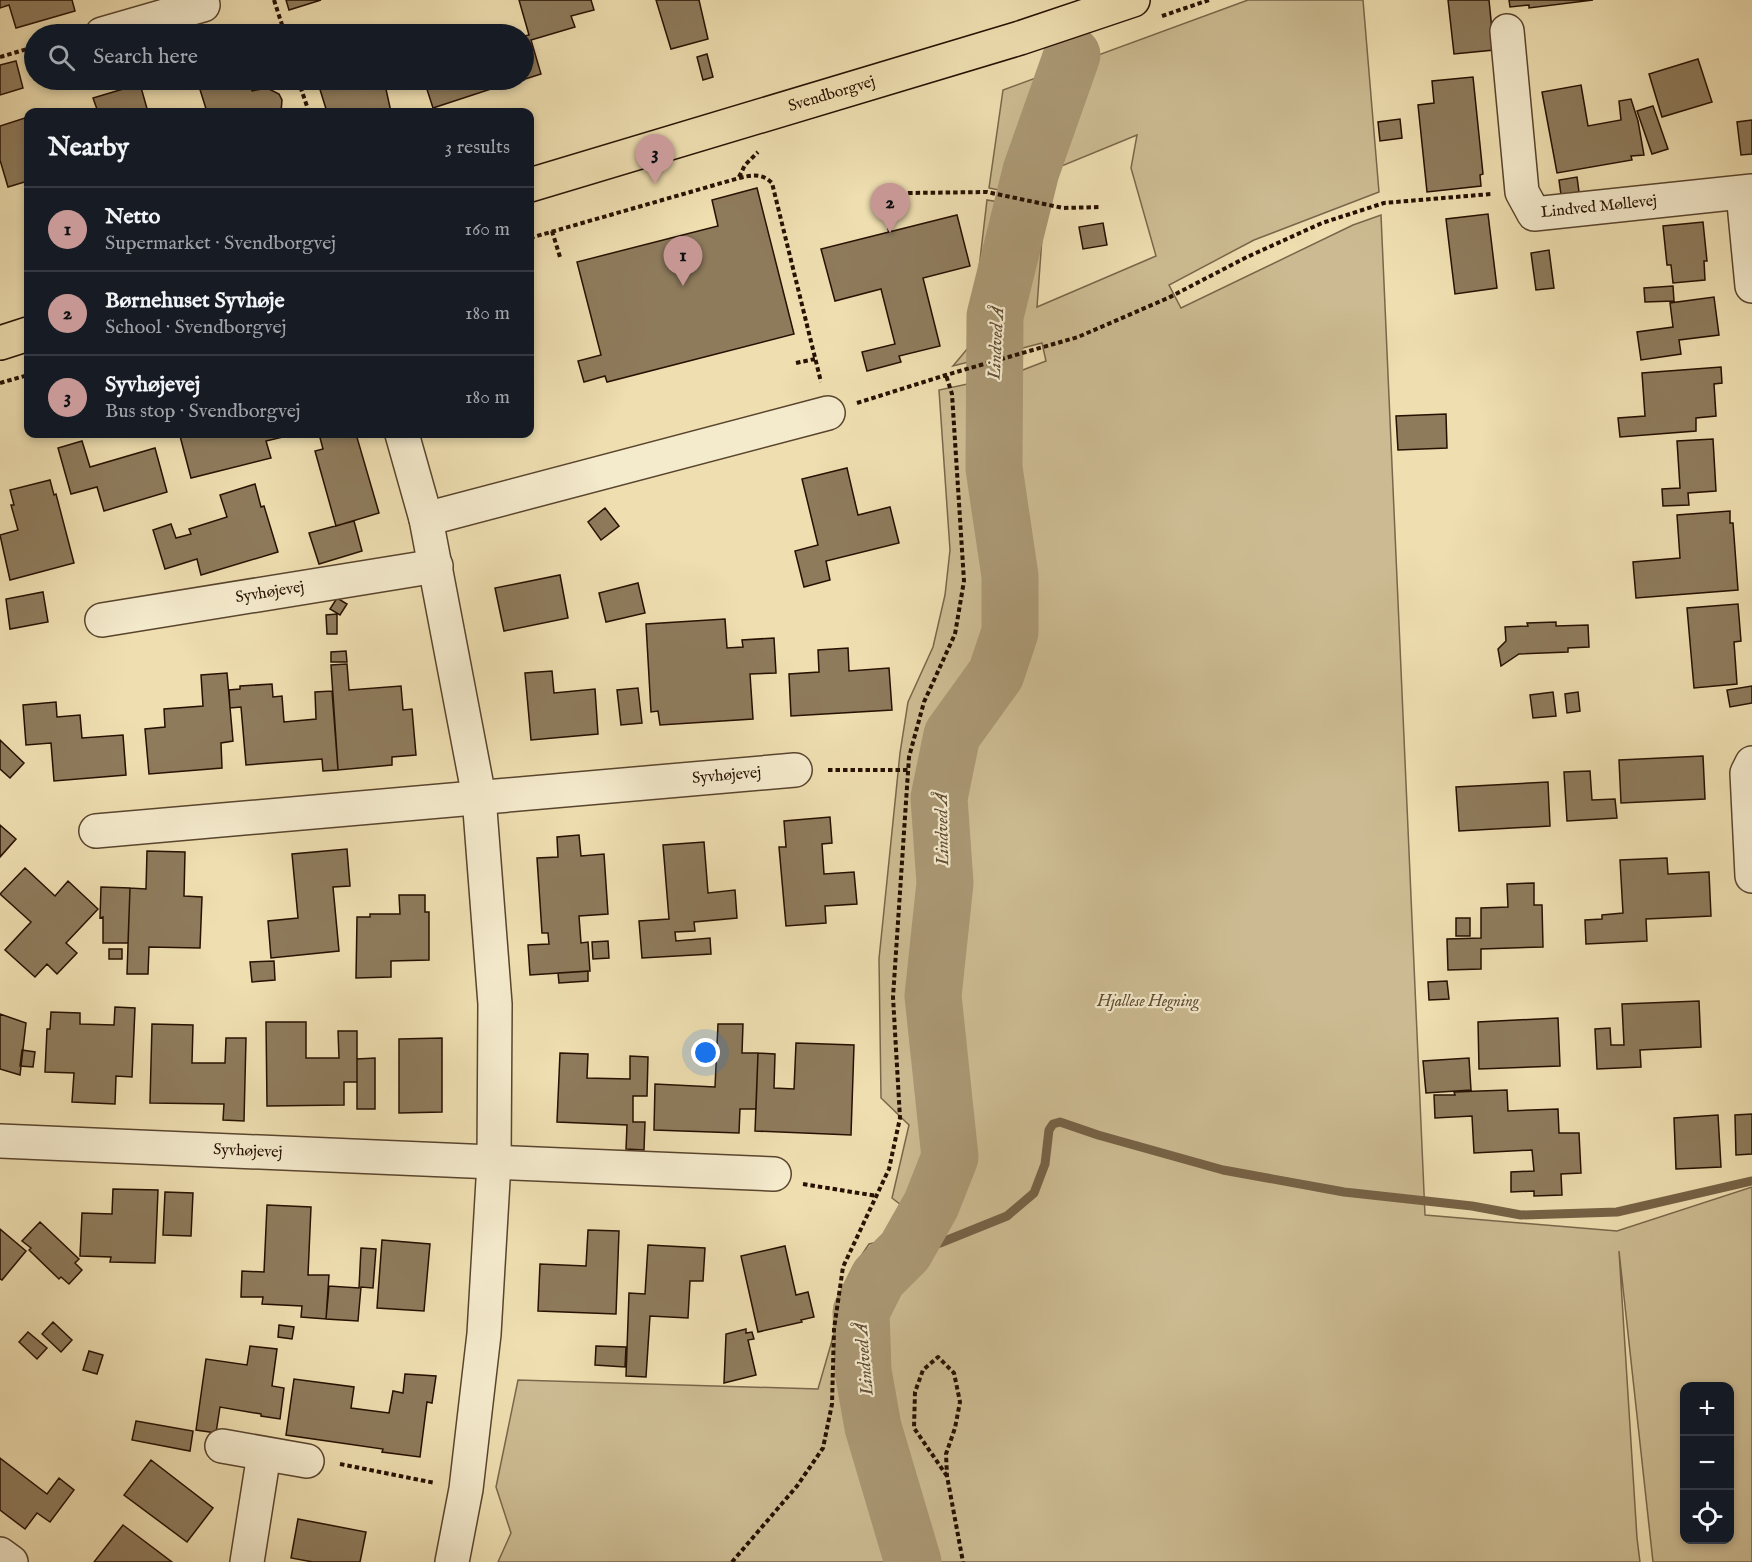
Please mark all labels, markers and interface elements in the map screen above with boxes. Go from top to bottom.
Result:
search box [24,24,534,90]
icon: search [45,41,78,74]
text: Search here [93,43,198,71]
street label: Svendborgvej [786,72,878,117]
text: Nearby [48,131,129,164]
pin: 3 [636,134,674,184]
text: 3 results [445,135,510,160]
pin: 2 [870,184,910,233]
street label: Lindved Møllevej [1540,191,1658,223]
text: Netto [105,203,160,231]
text: 1 [64,217,71,242]
text: 160 m [464,217,510,242]
text: Supermarket · Svendborgvej [105,231,336,256]
pin: 1 [664,236,702,286]
text: Børnehuset Syvhøje [105,287,285,315]
text: 2 [63,301,72,326]
text: 180 m [465,301,510,326]
water label: Lindved Å [983,305,1010,381]
text: School · Svendborgvej [105,315,287,340]
text: Syvhøjevej [105,371,200,399]
text: 3 [64,385,71,410]
text: 180 m [465,385,510,410]
text: Bus stop · Svendborgvej [105,399,301,424]
street label: Syvhøjevej [234,577,306,608]
street label: Syvhøjevej [691,763,762,789]
water label: Lindved Å [930,791,955,867]
park label: Hjallese Hegning [1096,992,1200,1012]
your location [691,1038,720,1067]
street label: Syvhøjevej [213,1140,283,1163]
water label: Lindved Å [849,1320,880,1398]
map controls [1680,1382,1734,1544]
button: + [1680,1382,1734,1436]
button: − [1680,1436,1734,1490]
button: locate [1680,1490,1734,1544]

